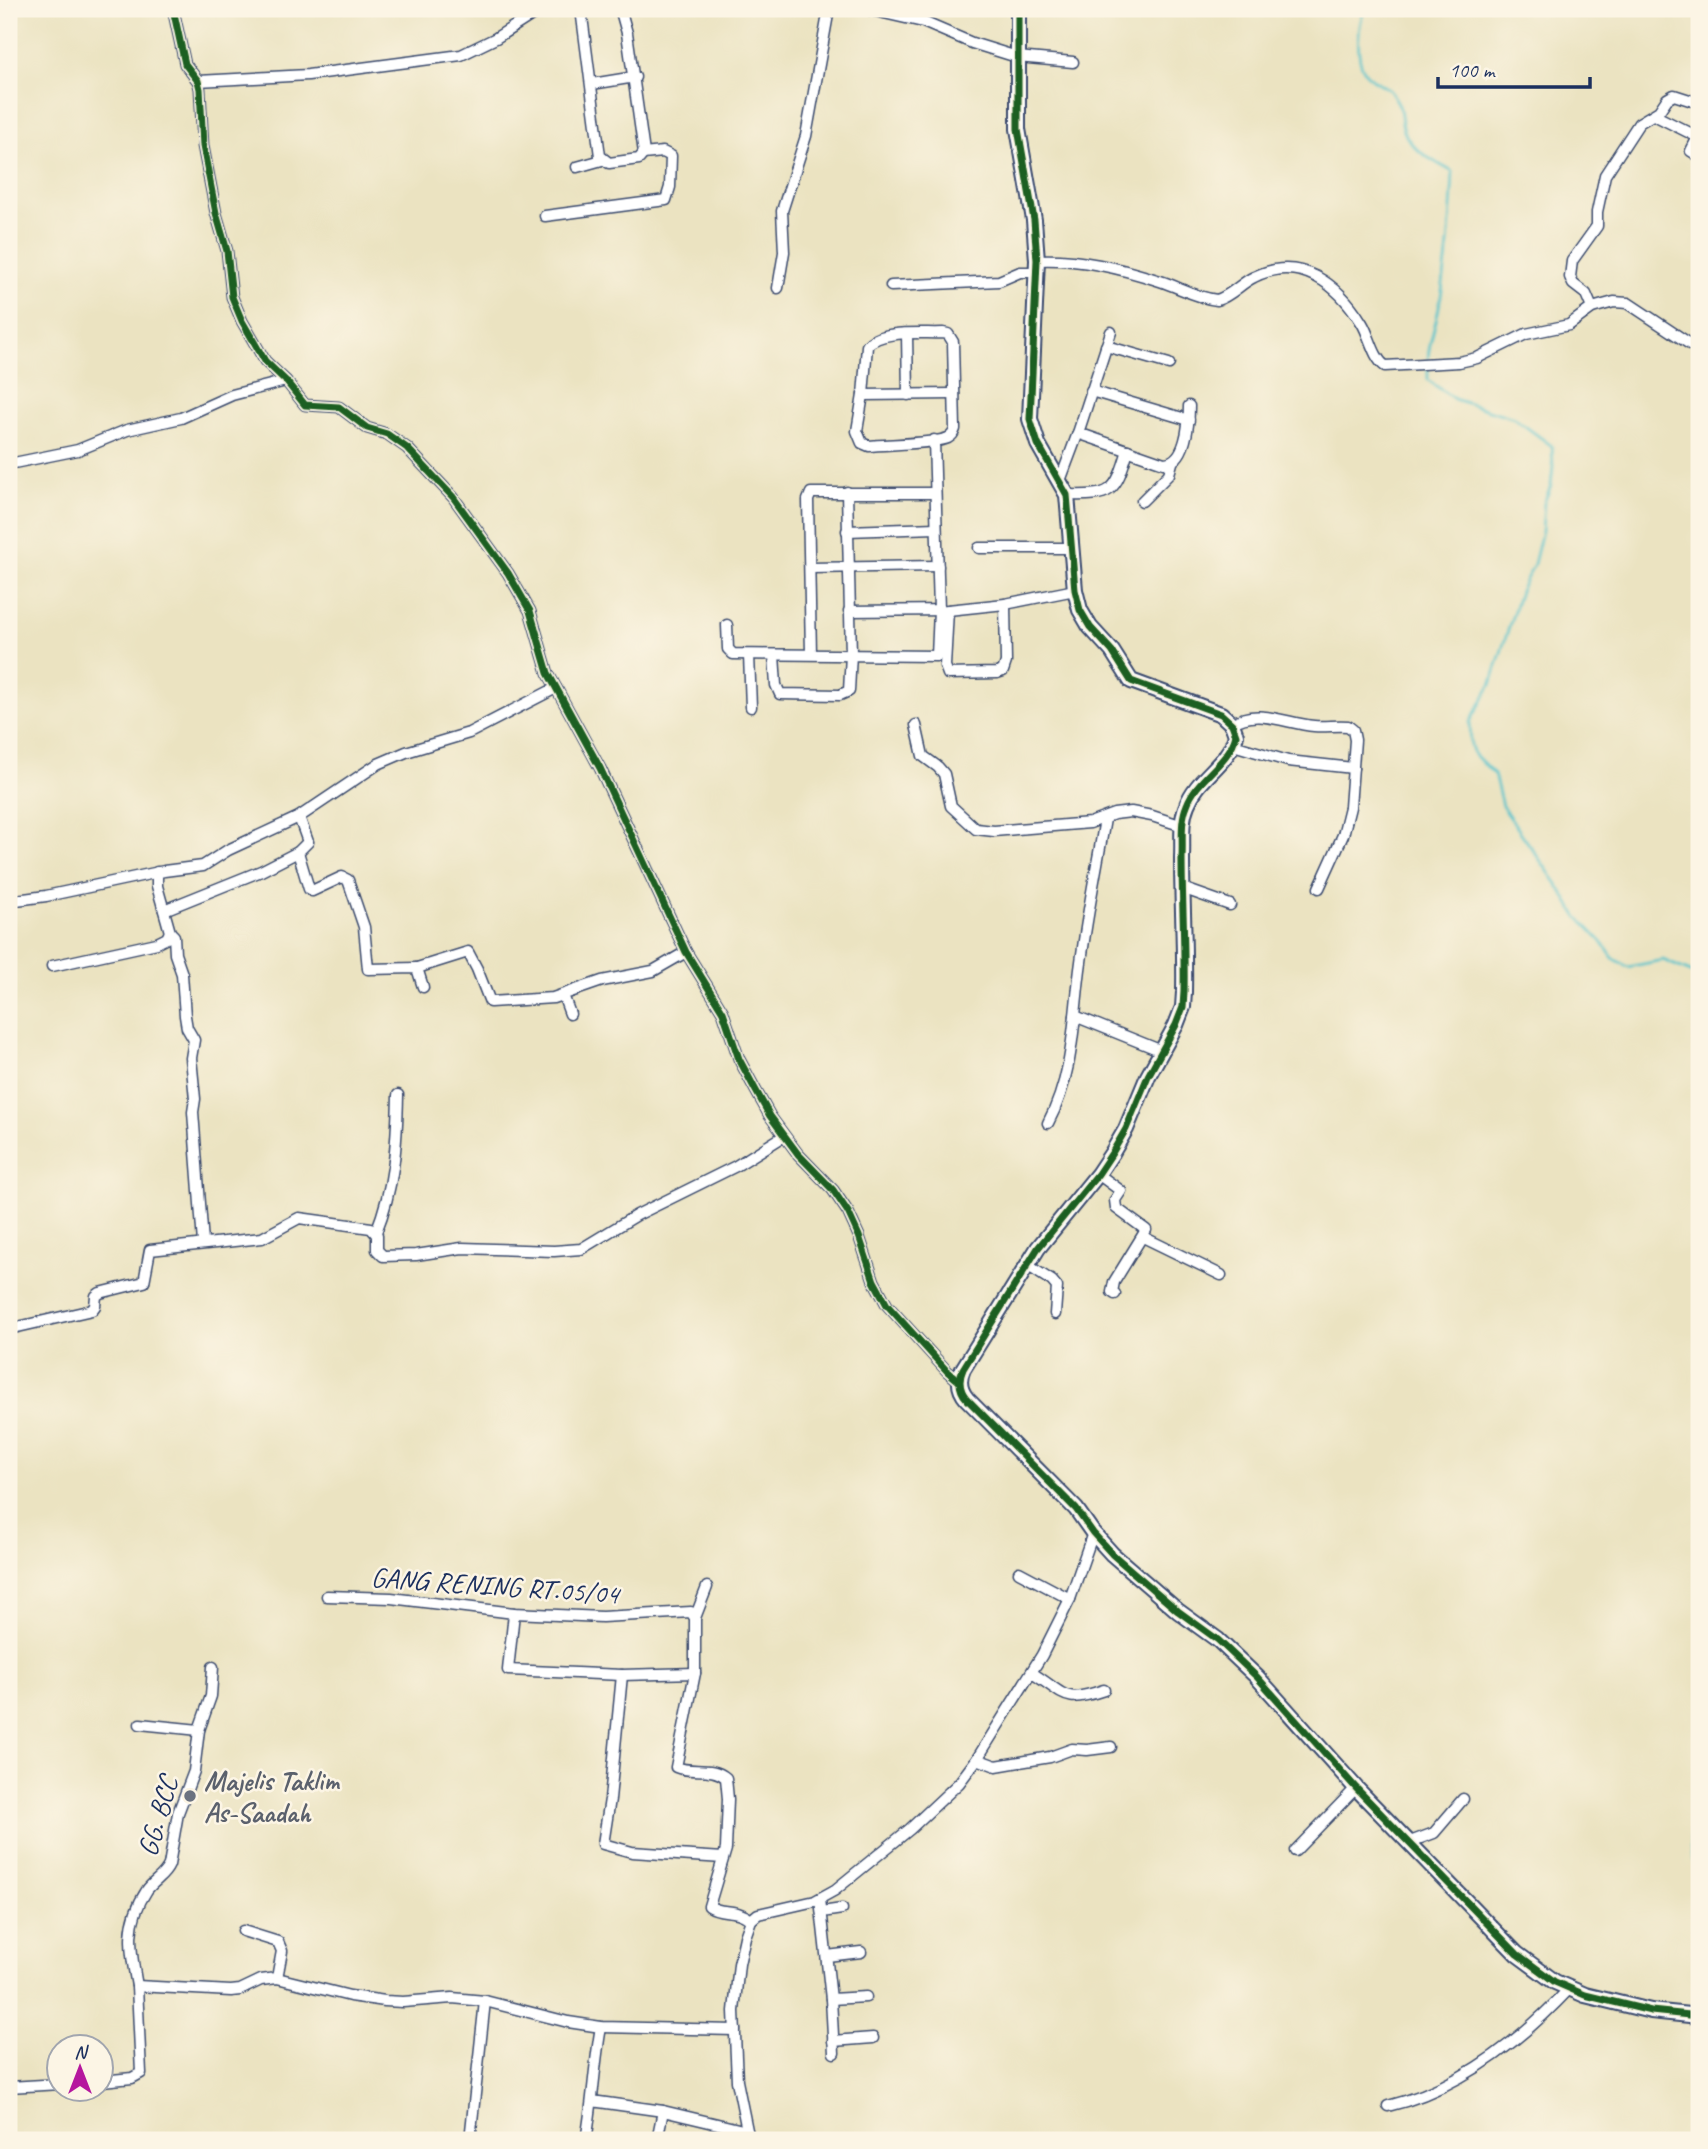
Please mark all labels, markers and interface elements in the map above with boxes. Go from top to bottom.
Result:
scale bar [1438,46,1591,90]
text: 100 m [1449,57,1496,83]
street label: GANG RENING RT.05/04 [370,1559,622,1612]
place label: Majelis Taklim As-Saadah [204,1763,341,1830]
street label: GG. BCC [130,1769,186,1860]
marker: Majelis Taklim As-Saadah [182,1788,198,1804]
north arrow [46,2034,116,2104]
text: N [74,2040,89,2064]

